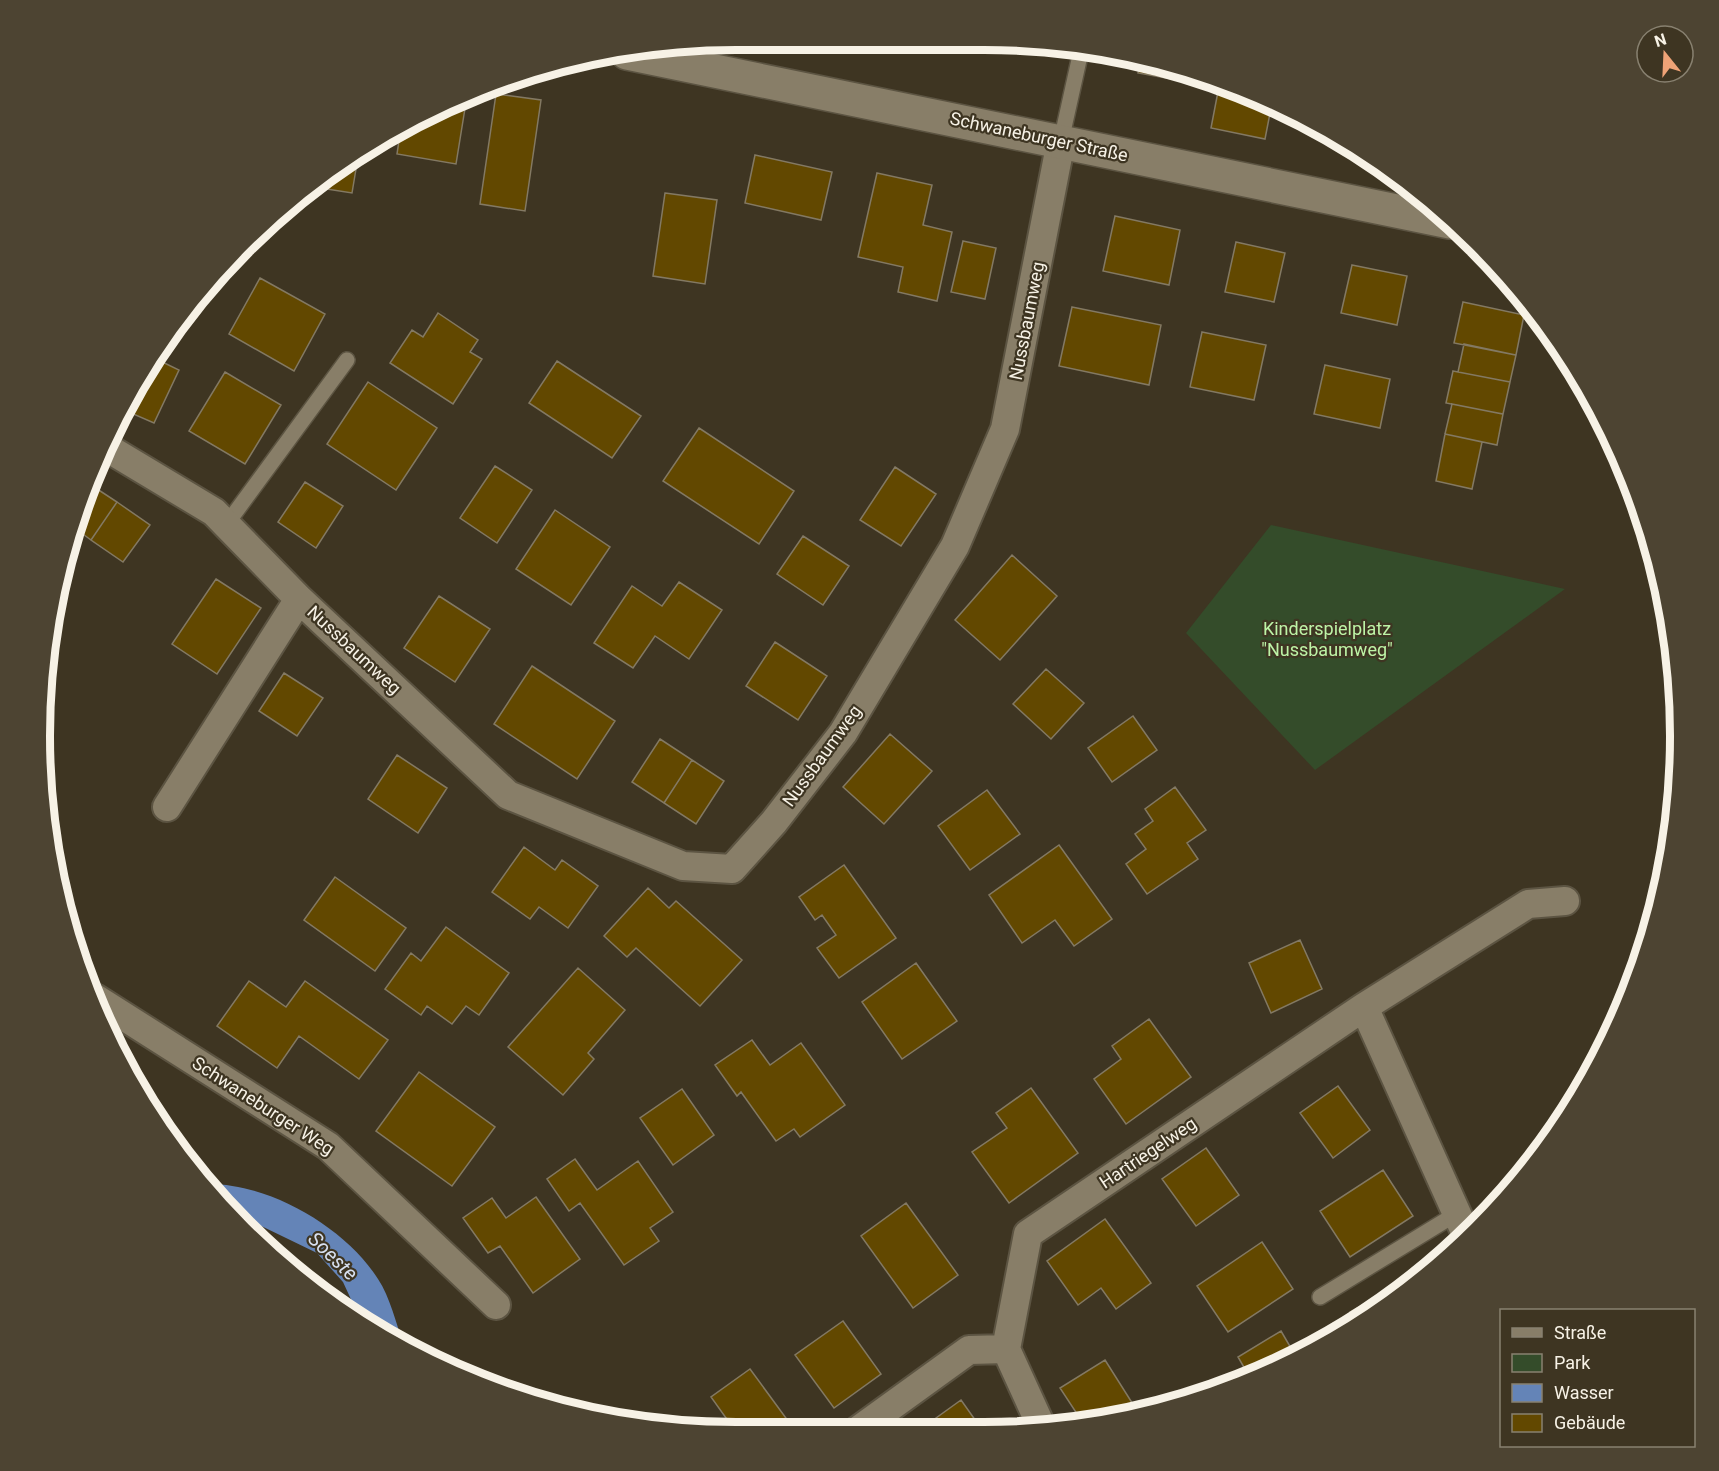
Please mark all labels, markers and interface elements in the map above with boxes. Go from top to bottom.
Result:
north arrow [1635,24,1695,84]
text: N [1652,29,1669,51]
street label: Schwaneburger Straße [948,107,1130,166]
street label: Nussbaumweg [1005,260,1048,382]
street label: Nussbaumweg [303,601,405,698]
park label: Kinderspielplatz "Nussbaumweg" [1261,618,1393,660]
street label: Nussbaumweg [778,701,865,810]
street label: Schwaneburger Weg [189,1052,338,1159]
street label: Hartriegelweg [1095,1112,1200,1193]
water label: Soeste [303,1227,363,1285]
legend [1500,1309,1695,1447]
text: Straße [1554,1322,1606,1343]
text: Park [1554,1352,1591,1373]
text: Wasser [1554,1382,1614,1403]
text: Gebäude [1554,1412,1625,1433]

